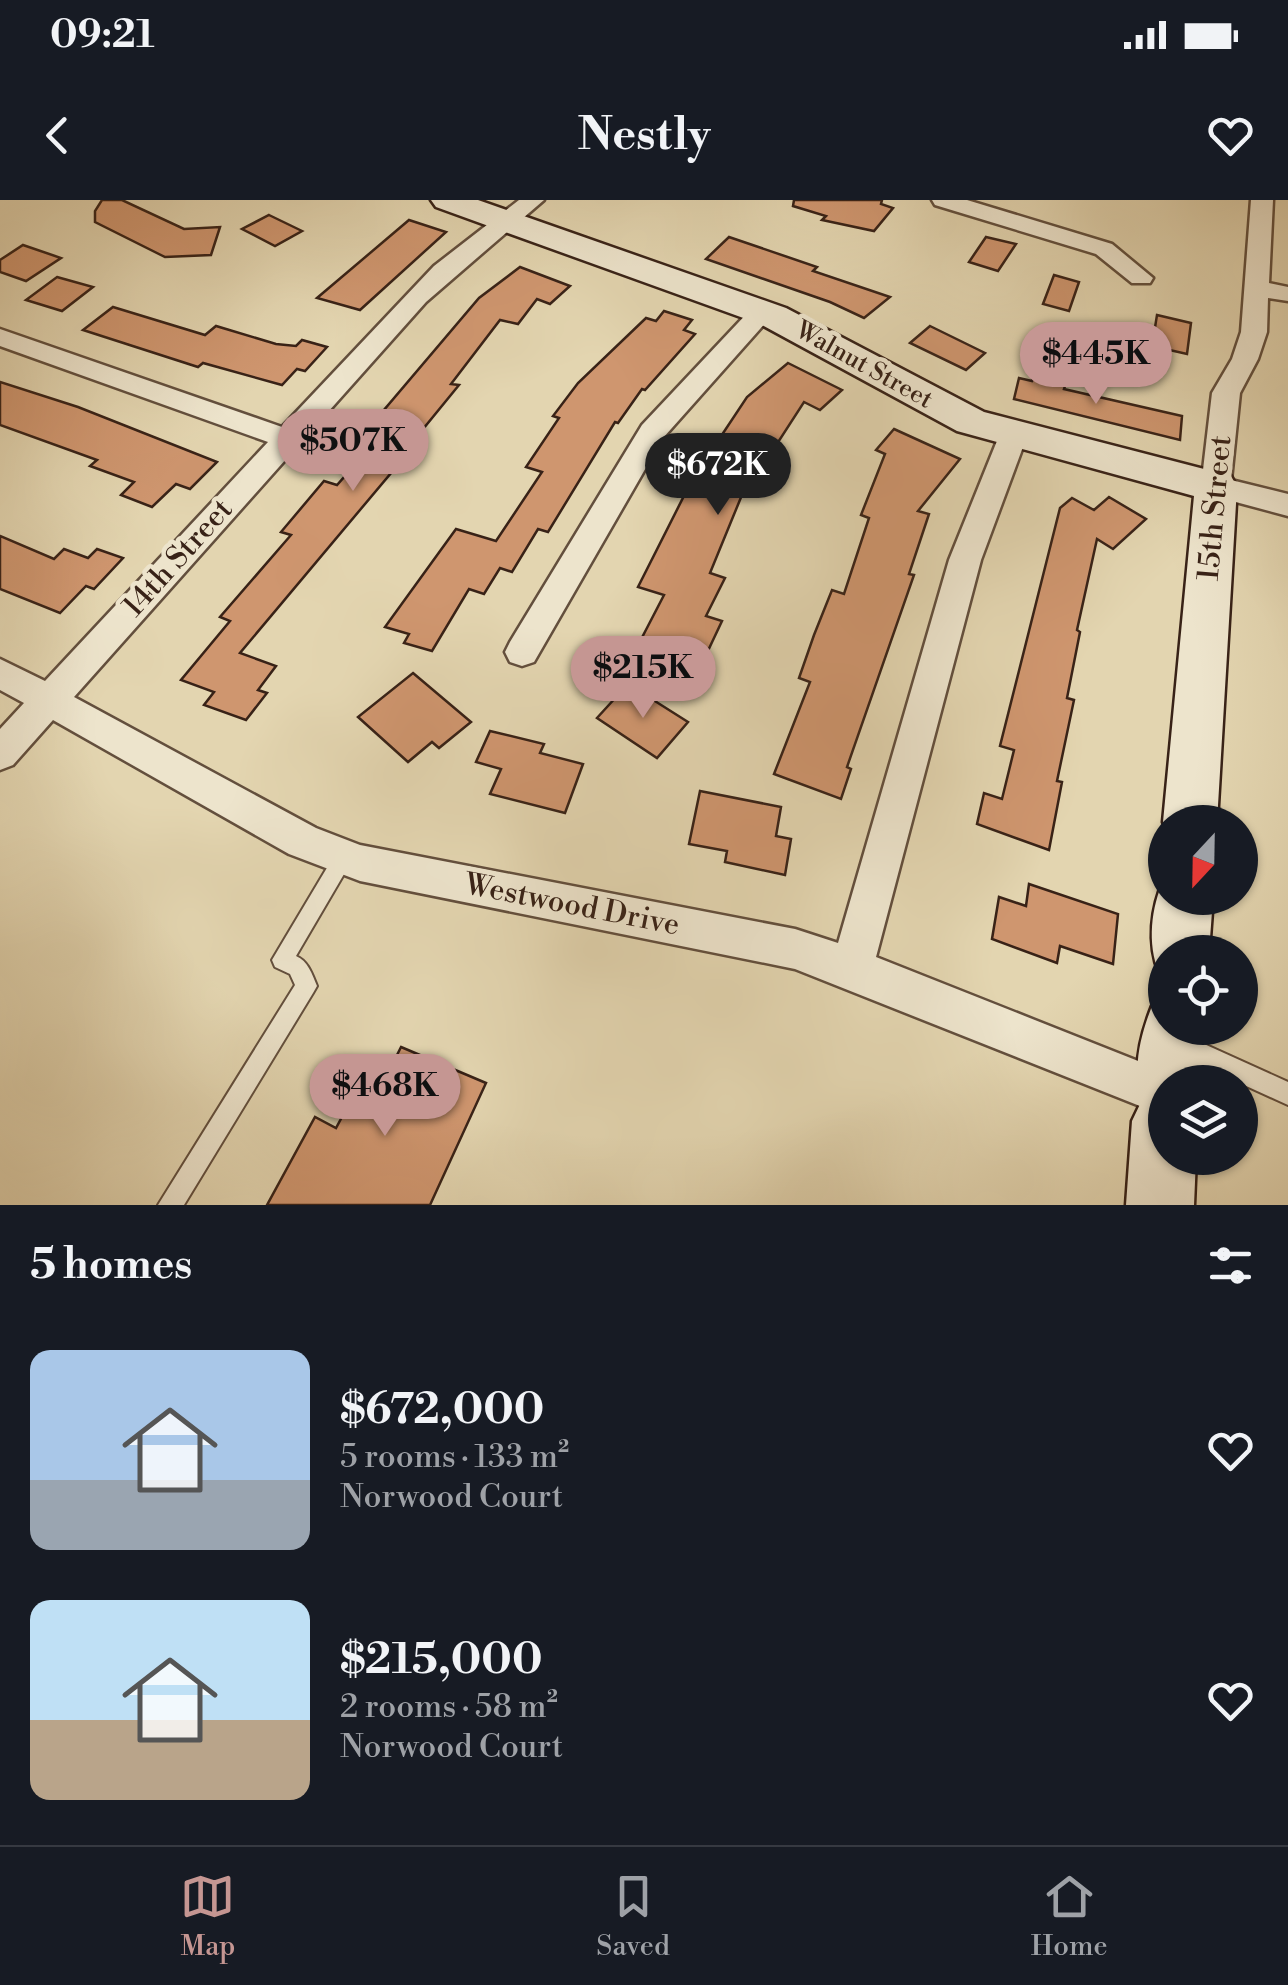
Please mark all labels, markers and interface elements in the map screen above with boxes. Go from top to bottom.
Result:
text: 09:21 [50,12,154,59]
text: Nestly [577,107,711,164]
icon: back [30,108,85,163]
icon: heart [1203,108,1258,163]
street label: Walnut Street [789,314,938,416]
pin: $445K [1026,322,1166,407]
text: $445K [1042,334,1150,374]
pin: $507K [283,409,423,494]
text: $507K [300,421,406,461]
pin: $672K [648,433,788,518]
street label: 15th Street [1190,433,1240,582]
text: $672K [667,445,769,485]
street label: 14th Street [115,491,241,625]
pin: $215K [573,636,713,721]
text: $215K [593,648,693,688]
north arrow [1148,805,1258,915]
map controls [1148,805,1258,1175]
street label: Westwood Drive [460,865,683,944]
button: locate [1148,935,1258,1045]
pin: $468K [315,1054,455,1139]
button: layers [1148,1065,1258,1175]
text: $468K [332,1066,438,1106]
icon: filters [1203,1238,1258,1293]
text: 5 homes [30,1239,192,1292]
text: $672,000 [340,1384,544,1437]
icon: home [110,1390,230,1510]
icon: heart [1203,1423,1258,1478]
text: 5 rooms · 133 m² [340,1437,569,1477]
text: Norwood Court [340,1477,563,1517]
text: $215,000 [340,1634,542,1687]
icon: home [110,1640,230,1760]
icon: heart [1203,1673,1258,1728]
text: 2 rooms · 58 m² [340,1687,558,1727]
text: Norwood Court [340,1727,563,1767]
tab: Map [180,1869,236,1964]
tab: Saved [596,1869,670,1964]
tab: Home [1031,1869,1108,1964]

